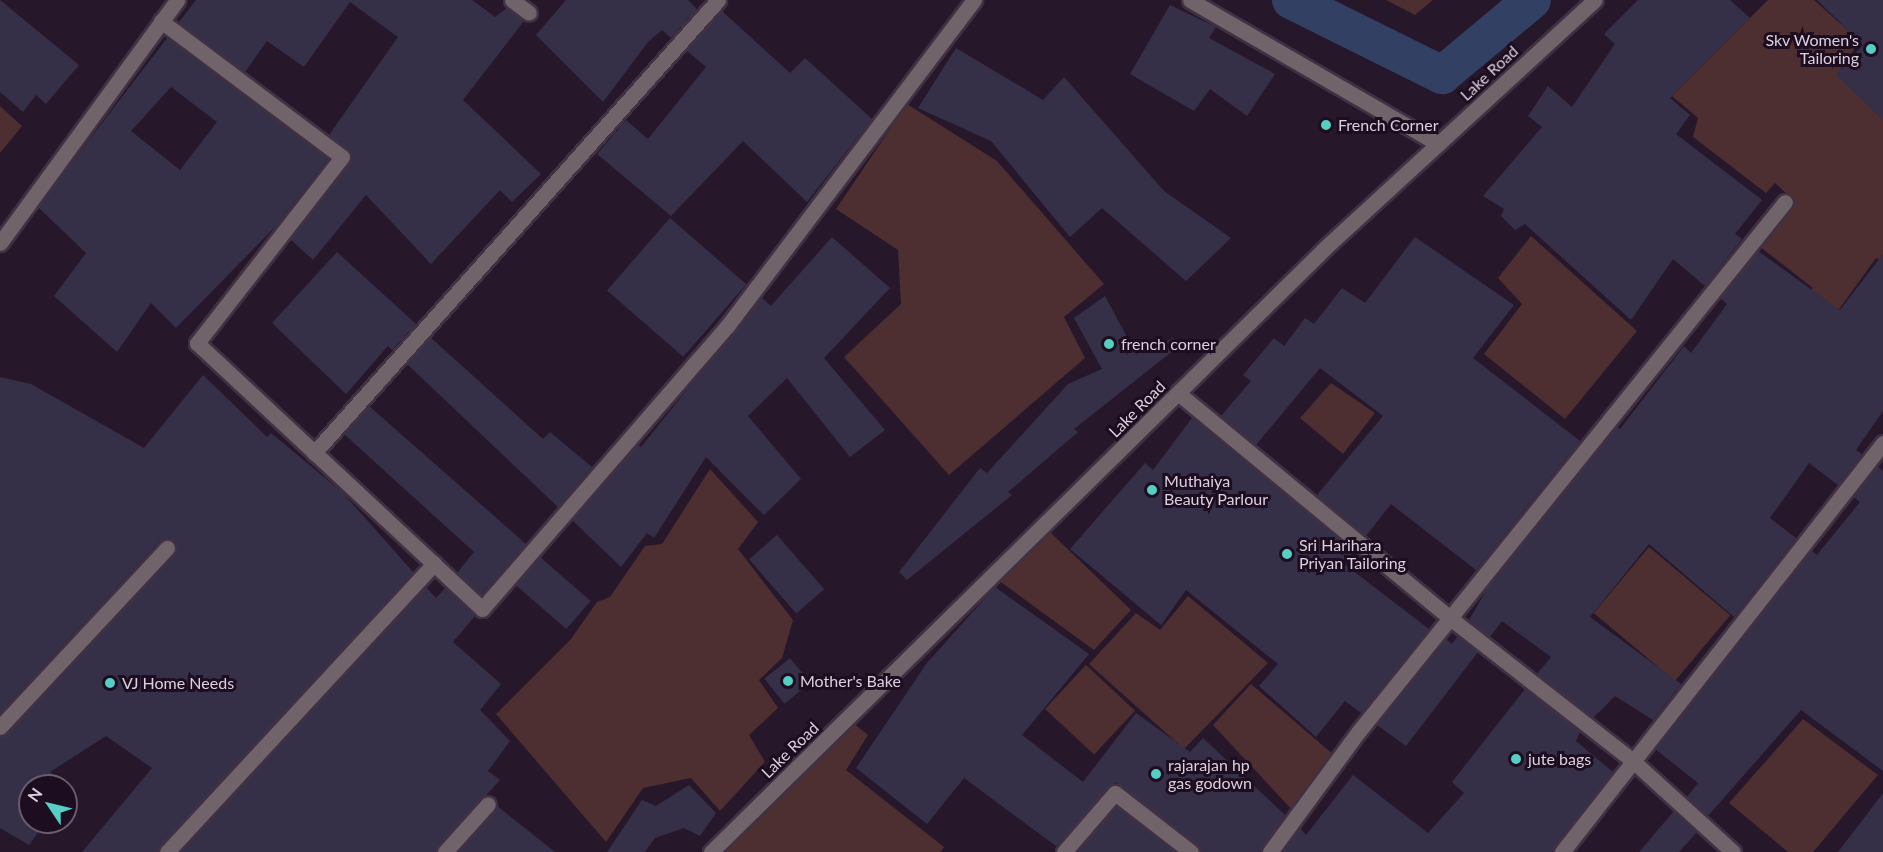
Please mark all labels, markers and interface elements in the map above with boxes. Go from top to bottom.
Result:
place label: Skv Women's Tailoring [1765,30,1859,68]
street label: Lake Road [1456,41,1522,105]
marker: Skv Women's Tailoring [1864,42,1878,56]
place label: French Corner [1338,115,1439,135]
marker: French Corner [1319,118,1333,132]
place label: french corner [1121,334,1216,354]
marker: french corner [1102,337,1116,351]
street label: Lake Road [1105,377,1169,441]
place label: Muthaiya Beauty Parlour [1164,471,1268,509]
marker: Muthaiya Beauty Parlour [1145,483,1159,497]
place label: Sri Harihara Priyan Tailoring [1299,535,1406,573]
marker: Sri Harihara Priyan Tailoring [1280,547,1294,561]
place label: Mother's Bake [800,671,901,691]
place label: VJ Home Needs [122,673,234,693]
marker: Mother's Bake [781,674,795,688]
marker: VJ Home Needs [103,676,117,690]
street label: Lake Road [757,718,823,782]
place label: jute bags [1528,749,1591,769]
marker: jute bags [1509,752,1523,766]
place label: rajarajan hp gas godown [1168,755,1252,793]
marker: rajarajan hp gas godown [1149,767,1163,781]
north arrow [18,774,78,834]
text: N [23,784,46,805]

